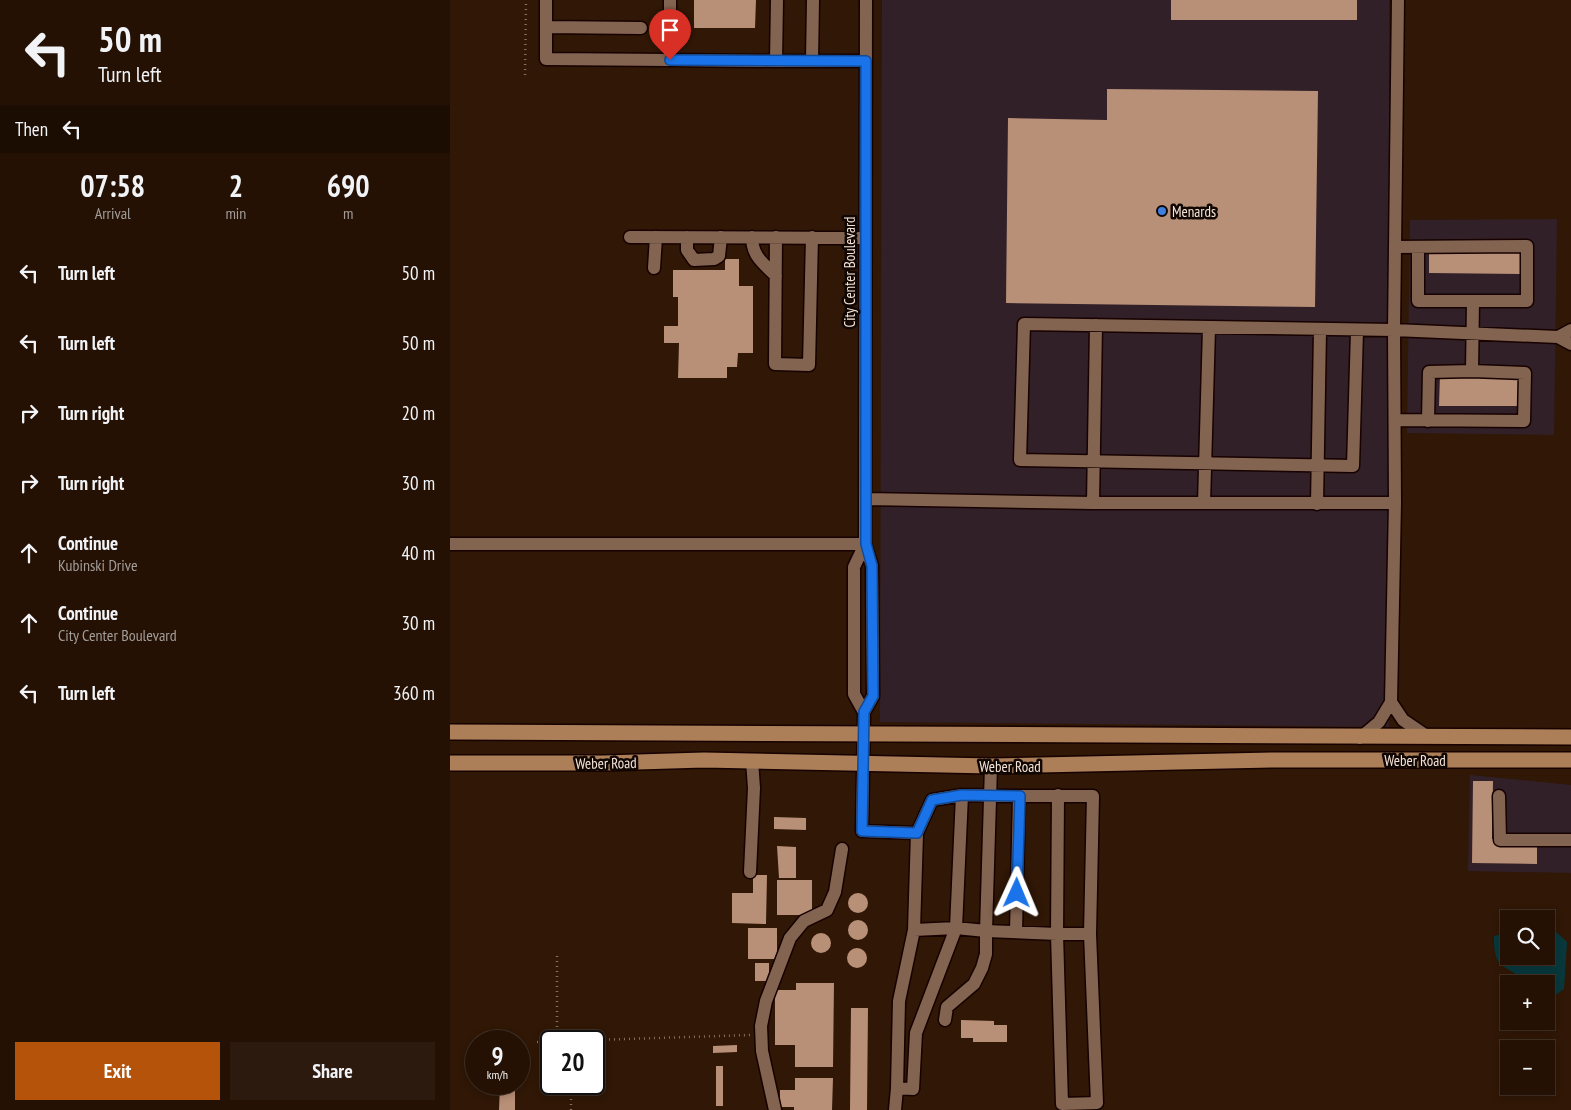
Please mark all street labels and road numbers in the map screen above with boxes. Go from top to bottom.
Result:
street label: City Center Boulevard [840,216,859,328]
street label: Weber Road [1384,751,1446,770]
street label: Weber Road [575,753,637,773]
street label: Weber Road [979,757,1041,776]

